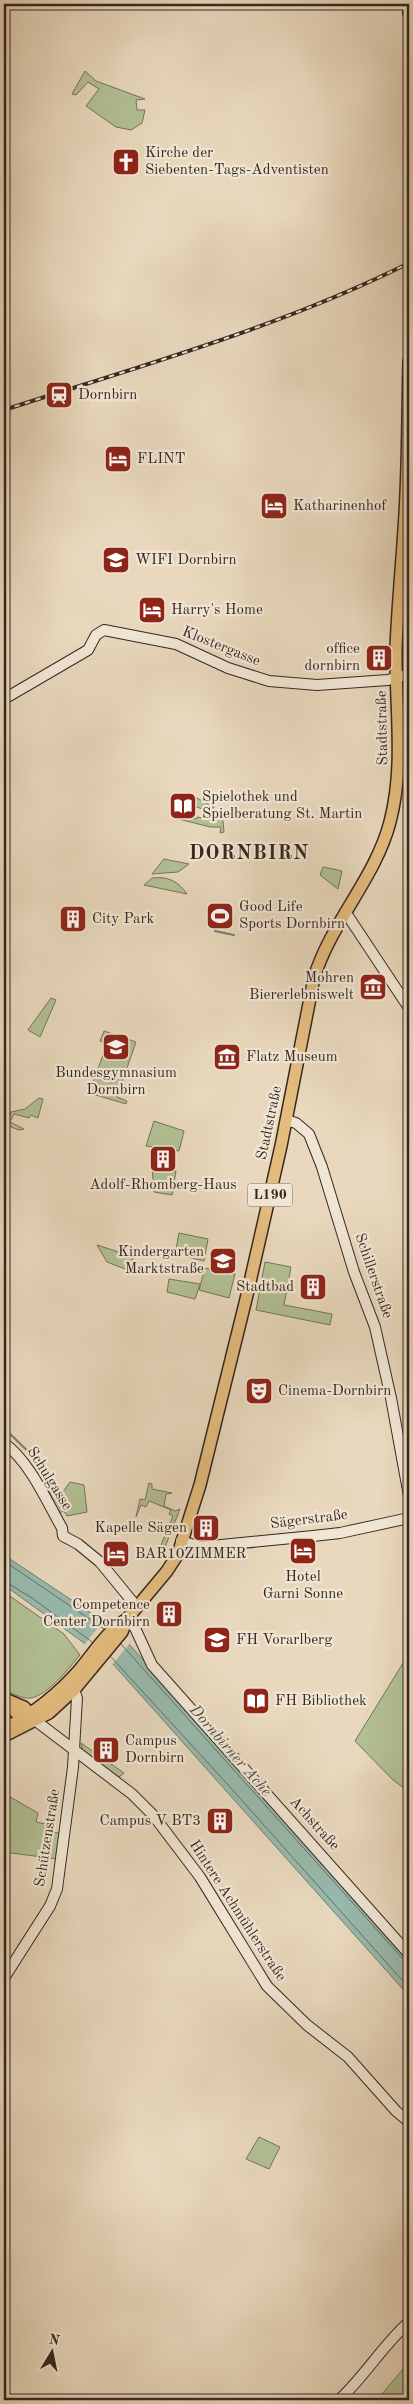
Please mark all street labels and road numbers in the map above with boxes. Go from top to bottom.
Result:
street label: Klostergasse [180,624,262,670]
street label: Stadtstraße [375,690,391,766]
street label: Stadtstraße [255,1085,285,1161]
road number: L190 [248,1184,292,1206]
street label: Schillerstraße [351,1231,395,1321]
street label: Schulgasse [24,1445,74,1513]
street label: Sägerstraße [269,1508,349,1532]
street label: Schützenstraße [33,1788,63,1888]
street label: Achstraße [286,1794,342,1854]
street label: Hintere Achmühlerstraße [186,1838,288,1984]

